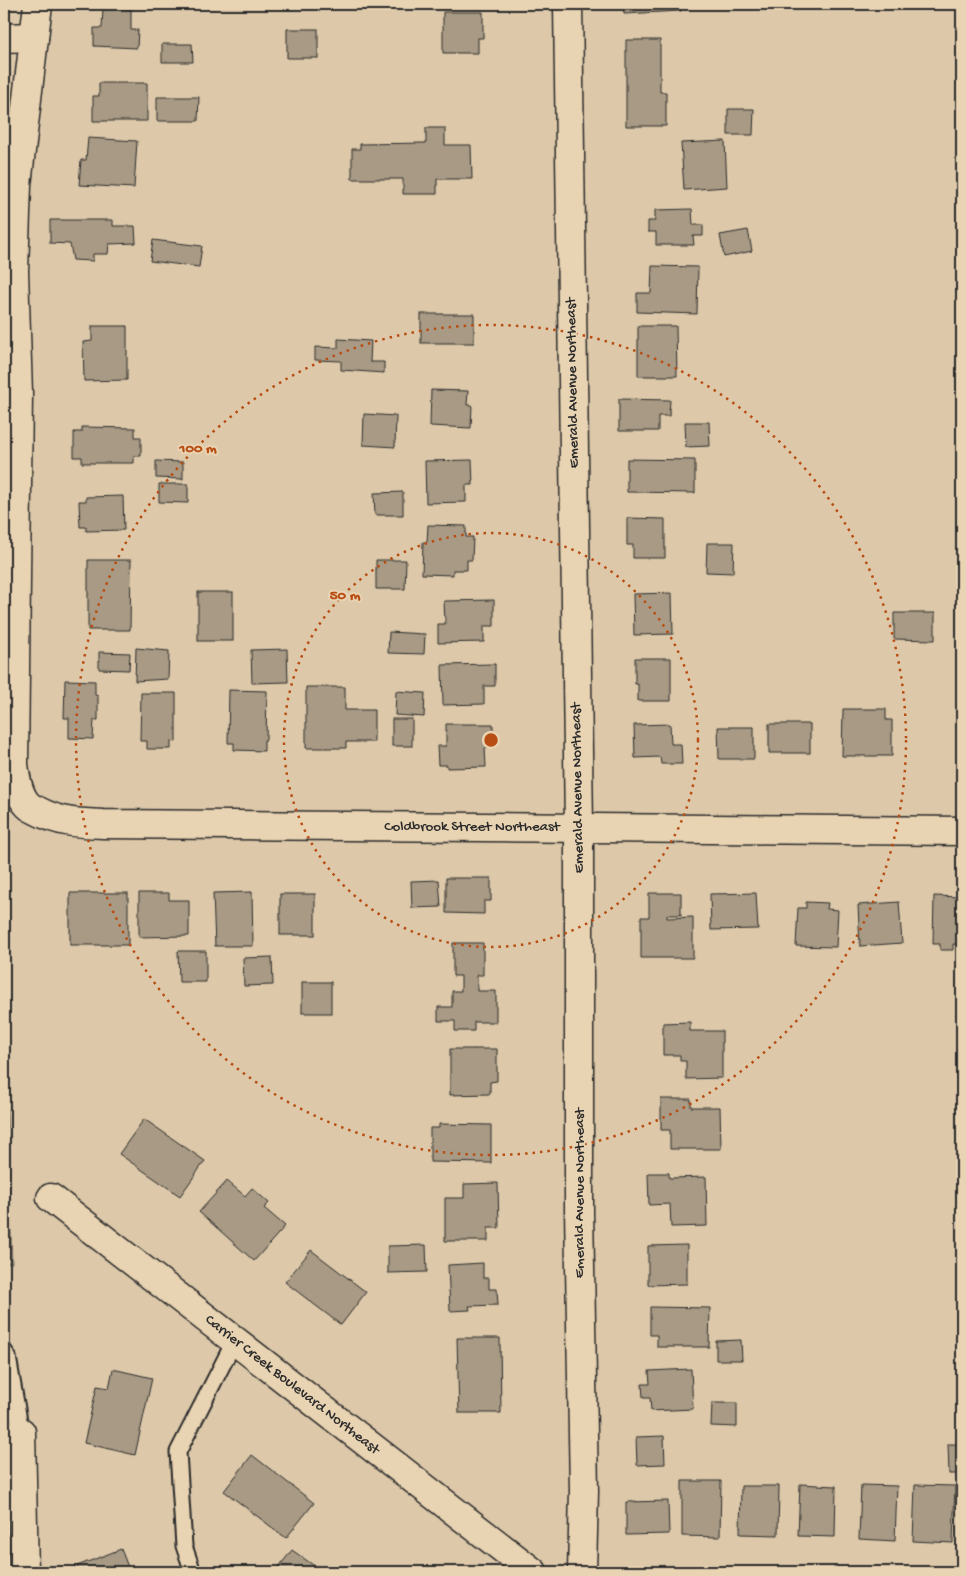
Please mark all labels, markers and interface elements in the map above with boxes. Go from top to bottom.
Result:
street label: Emerald Avenue Northeast [562,296,583,468]
text: 100 m [178,440,217,458]
text: 50 m [330,587,361,605]
street label: Emerald Avenue Northeast [567,701,588,873]
centre of rings [482,731,500,749]
street label: Coldbrook Street Northeast [384,818,562,836]
street label: Emerald Avenue Northeast [571,1106,589,1278]
street label: Carrier Creek Boulevard Northeast [201,1311,385,1460]

